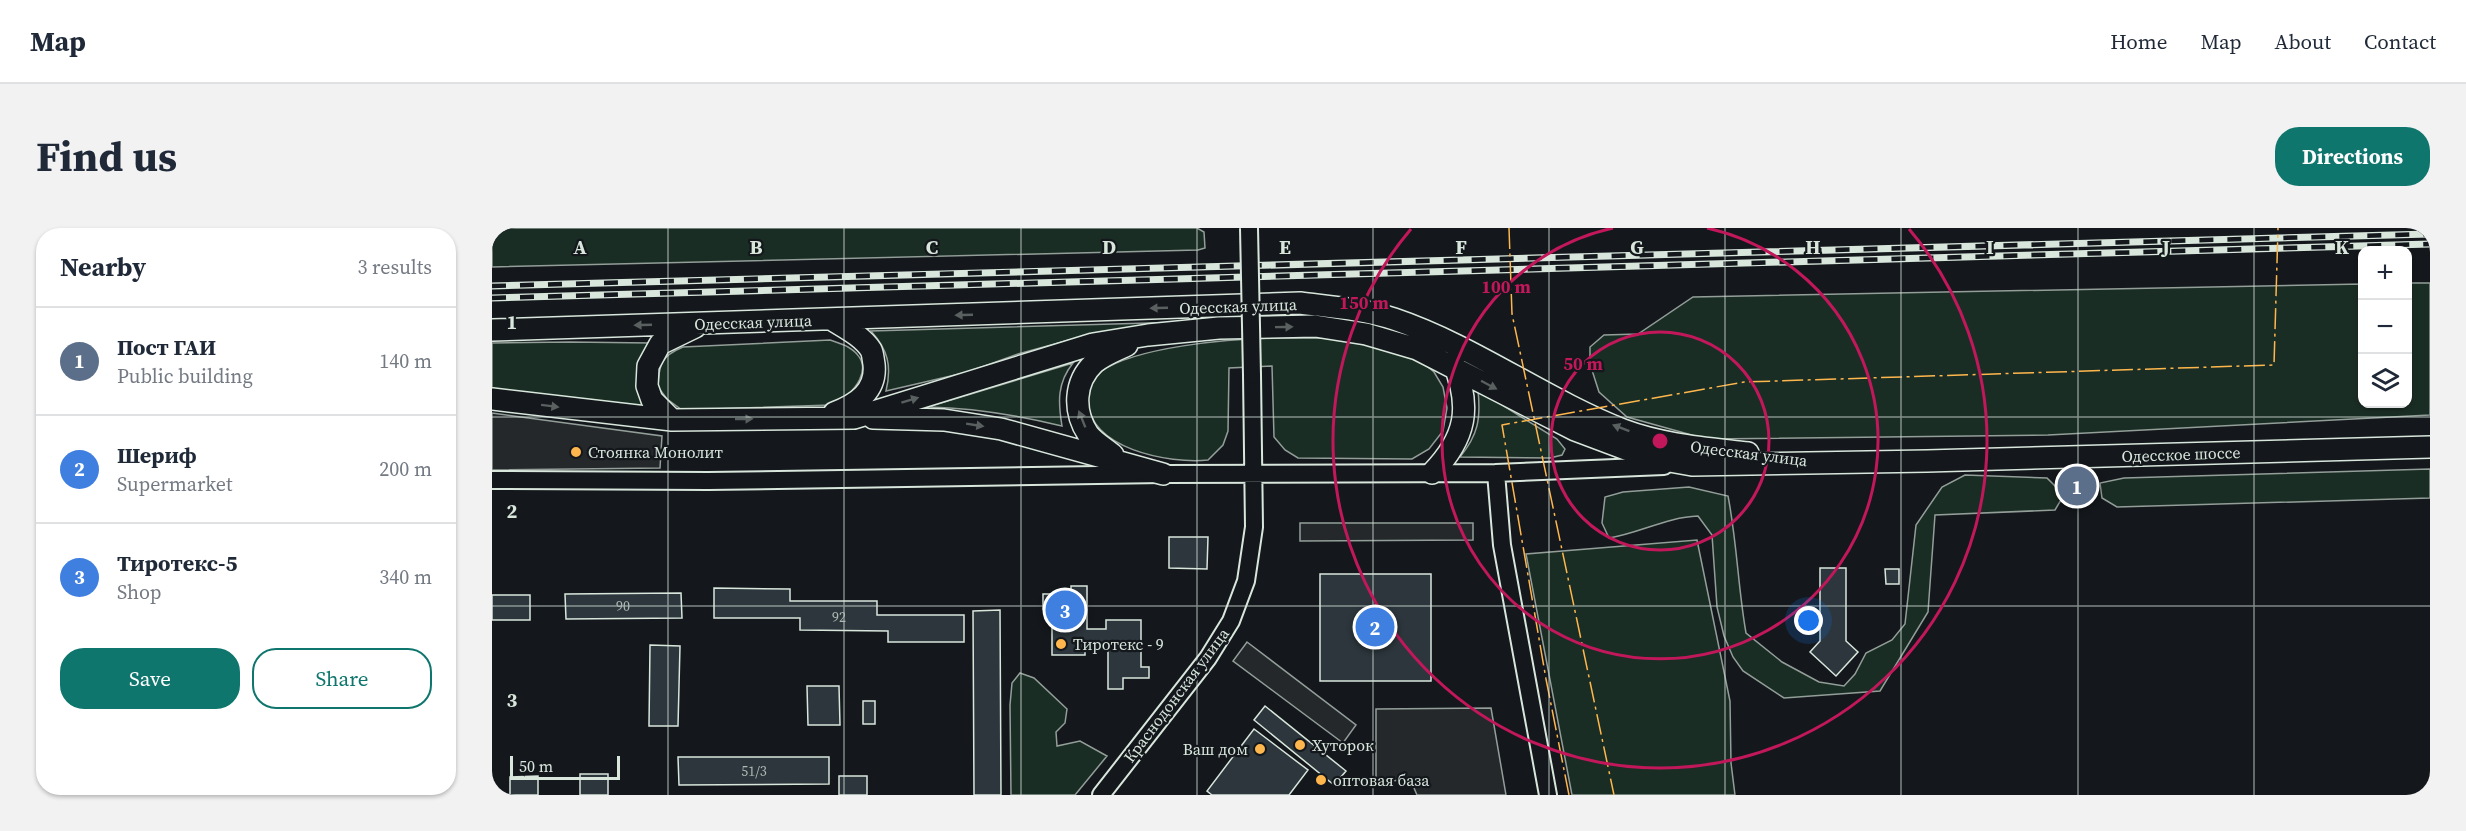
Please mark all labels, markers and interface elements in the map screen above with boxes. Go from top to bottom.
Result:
text: Map [30,22,86,60]
text: Home [2110,27,2168,56]
text: Map [2201,27,2242,56]
text: About [2275,27,2331,56]
text: Contact [2364,27,2436,56]
text: Find us [36,127,177,185]
button: Directions [2275,127,2430,186]
text: A [573,233,587,261]
text: B [749,233,763,261]
text: C [926,233,938,261]
text: D [1102,233,1116,261]
text: E [1279,233,1291,261]
text: F [1455,233,1467,261]
text: G [1630,233,1644,261]
text: H [1805,233,1821,261]
text: I [1986,233,1994,261]
text: J [2160,233,2170,261]
text: K [2335,233,2349,261]
map controls [2358,246,2412,408]
button: + [2358,246,2412,300]
text: Nearby [60,249,146,285]
text: 3 results [357,253,432,281]
text: 100 m [1481,274,1531,299]
text: 150 m [1339,290,1389,315]
street label: Одесская улица [1179,293,1298,319]
button: − [2358,300,2412,354]
one-way arrow [1150,303,1169,313]
text: 1 [507,308,517,336]
street label: Одесская улица [694,309,813,335]
one-way arrow [955,310,974,319]
one-way arrow [634,321,653,330]
one-way arrow [1275,322,1294,331]
text: Пост ГАИ [117,332,216,362]
text: 1 [74,347,85,375]
text: 140 m [379,347,432,375]
text: 50 m [1563,351,1603,376]
button: layers [2358,354,2412,408]
text: Public building [117,362,253,390]
one-way arrow [1481,380,1498,390]
one-way arrow [901,395,919,404]
one-way arrow [541,402,560,411]
one-way arrow [1077,410,1087,428]
one-way arrow [735,414,754,424]
one-way arrow [966,421,985,430]
one-way arrow [1612,423,1630,433]
centre of rings [1650,431,1670,451]
street label: Одесская улица [1689,435,1810,471]
text: Шериф [117,440,197,470]
place label: Стоянка Монолит [588,441,724,463]
street label: Одесское шоссе [2121,441,2241,467]
marker: Стоянка Монолит [569,445,583,459]
text: 2 [74,455,85,483]
text: 200 m [379,455,432,483]
pin: 1 [2058,464,2096,508]
text: Supermarket [117,470,232,498]
text: 2 [507,497,518,525]
text: Тиротекс-5 [117,548,237,578]
text: 3 [74,563,85,591]
text: 340 m [379,563,432,591]
text: Shop [117,578,162,606]
pin: 3 [1046,588,1084,632]
house number: 90 [616,596,630,616]
pin: 2 [1356,604,1394,650]
your location [1794,606,1823,635]
house number: 92 [832,607,846,627]
street label: Краснодонская улица [1118,622,1234,767]
place label: Тиротекс - 9 [1073,633,1164,655]
marker: Тиротекс - 9 [1054,637,1068,651]
button: Save [60,648,240,709]
button: Share [252,648,432,709]
text: 3 [507,686,518,714]
place label: Хуторок [1312,734,1374,756]
place label: Ваш дом [1183,738,1248,760]
marker: Хуторок [1293,738,1307,752]
marker: Ваш дом [1253,742,1267,756]
scale bar [510,753,620,780]
text: 50 m [519,755,553,777]
house number: 51/3 [741,761,767,781]
place label: оптовая база [1333,769,1430,791]
marker: оптовая база [1314,773,1328,787]

